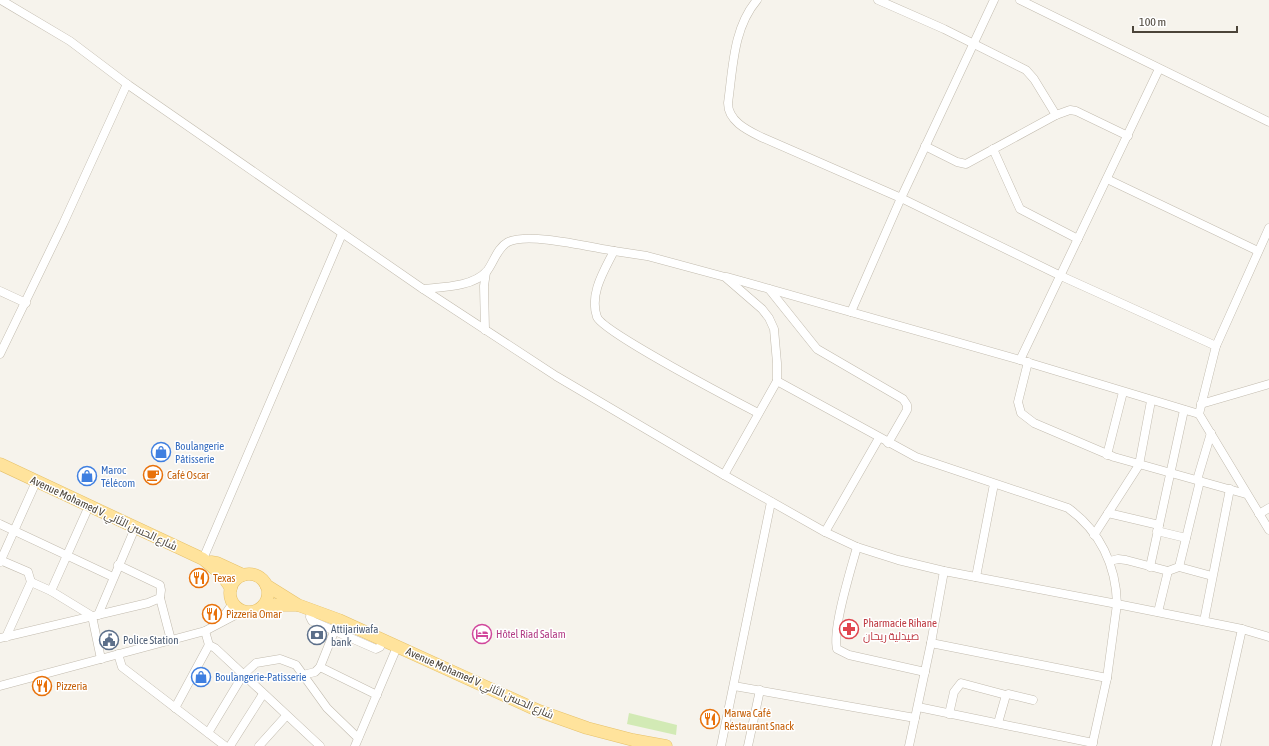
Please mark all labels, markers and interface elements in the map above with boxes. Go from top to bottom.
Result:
scale bar [1133,8,1237,34]
text: 100 m [1139,15,1166,29]
place label: Boulangerie Pâtisserie [175,440,224,465]
shop icon: Boulangerie Pâtisserie [150,441,172,463]
place label: Maroc Télécom [101,464,135,489]
cafe icon: Café Oscar [142,464,164,486]
shop icon: Maroc Télécom [76,465,98,487]
place label: Café Oscar [167,469,210,481]
street label: Avenue Mohamed V شارع الحسن الثاني [27,474,179,555]
restaurant icon: Texas [188,567,210,589]
place label: Texas [213,572,236,584]
restaurant icon: Pizzeria Omar [201,603,223,625]
place label: Pizzeria Omar [226,608,282,620]
place label: Pharmacie Rihane صيدلية ريحان [863,617,937,643]
pharmacy icon: Pharmacie Rihane صيدلية ريحان [838,618,860,640]
place label: Attijariwafa bank [331,623,378,648]
hotel icon: Hôtel Riad Salam [471,623,493,645]
bank icon: Attijariwafa bank [306,624,328,646]
place label: Hôtel Riad Salam [496,628,566,640]
public building icon: Police Station [98,629,120,651]
place label: Police Station [123,634,179,646]
street label: Avenue Mohamed V شارع الحسن الثاني [403,645,556,724]
shop icon: Boulangerie-Patisserie [190,666,212,688]
place label: Boulangerie-Patisserie [215,671,307,683]
restaurant icon: Pizzeria [31,675,53,697]
place label: Pizzeria [56,680,87,692]
place label: Marwa Café Réstaurant Snack [724,707,794,732]
restaurant icon: Marwa Café Réstaurant Snack [699,708,721,730]

